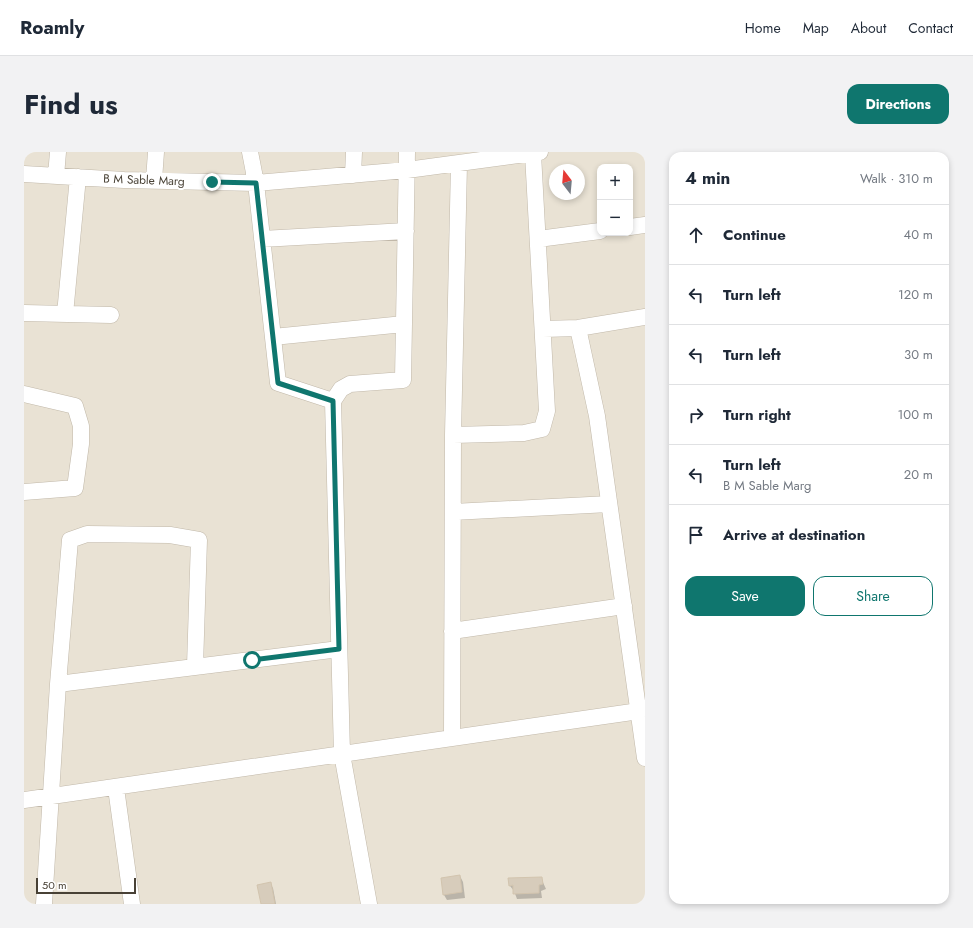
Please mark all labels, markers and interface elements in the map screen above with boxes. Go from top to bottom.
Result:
text: Roamly [20,14,84,41]
text: Home [745,18,781,38]
text: Map [803,18,829,38]
text: About [851,18,886,38]
text: Contact [908,18,953,38]
text: Find us [24,84,118,125]
button: Directions [847,84,949,124]
north arrow [549,164,585,200]
map controls [597,164,633,236]
button: + [597,164,633,200]
text: 4 min [685,166,730,190]
text: Walk · 310 m [860,169,933,188]
street label: B M Sable Marg [103,170,185,190]
route end [203,173,221,191]
button: − [597,200,633,236]
icon: ahead [685,224,707,246]
text: Continue [723,224,786,246]
text: 40 m [904,225,933,244]
icon: left [685,284,707,306]
text: Turn left [723,284,781,306]
text: 120 m [898,285,933,304]
icon: left [685,344,707,366]
text: Turn left [723,344,781,366]
text: 30 m [904,345,933,364]
icon: right [685,404,707,426]
text: Turn right [723,404,791,426]
text: 100 m [898,405,933,424]
text: Turn left [723,454,781,476]
icon: left [685,464,707,486]
text: 20 m [904,465,933,484]
text: B M Sable Marg [723,476,811,495]
icon: arrive [685,524,707,546]
text: Arrive at destination [723,524,865,546]
button: Save [685,576,805,616]
button: Share [813,576,933,616]
route start [243,651,261,669]
scale bar [36,876,136,895]
text: 50 m [42,877,67,893]

